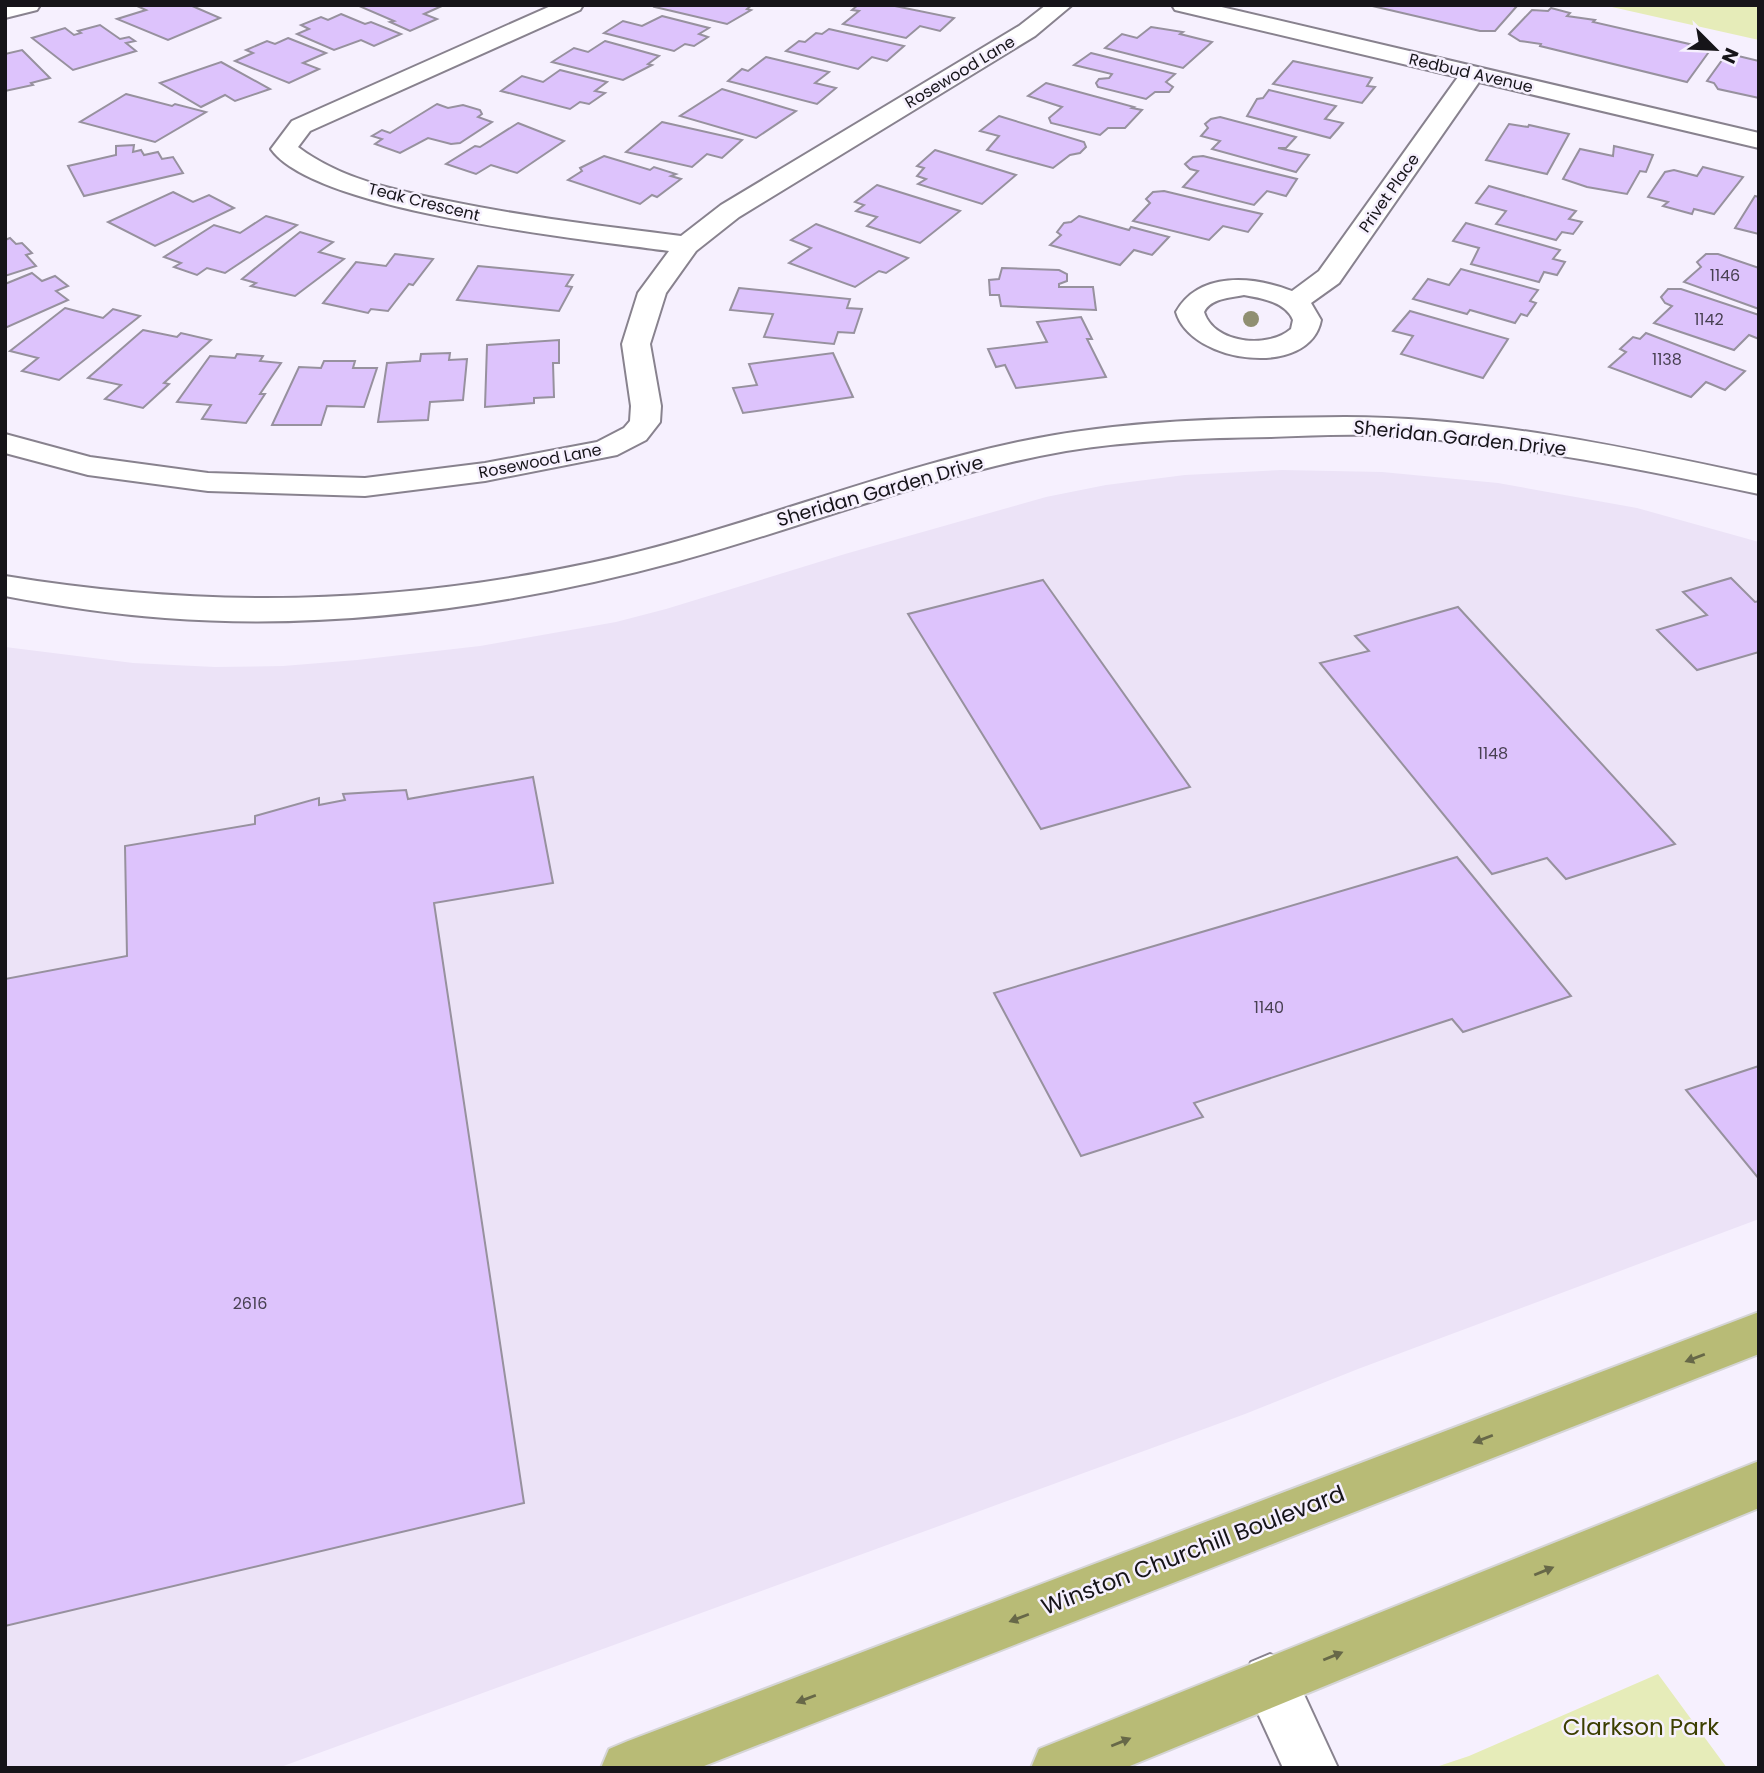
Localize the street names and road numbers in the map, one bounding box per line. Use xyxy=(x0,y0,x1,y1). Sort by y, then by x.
street label: Rosewood Lane xyxy=(901,30,1019,114)
street label: Redbud Avenue xyxy=(1407,48,1535,98)
street label: Privet Place xyxy=(1353,149,1425,237)
street label: Teak Crescent xyxy=(366,177,482,227)
street label: Sheridan Garden Drive xyxy=(1352,413,1568,463)
street label: Rosewood Lane xyxy=(477,438,604,484)
street label: Sheridan Garden Drive xyxy=(773,449,987,533)
street label: Winston Churchill Boulevard xyxy=(1037,1477,1349,1623)

